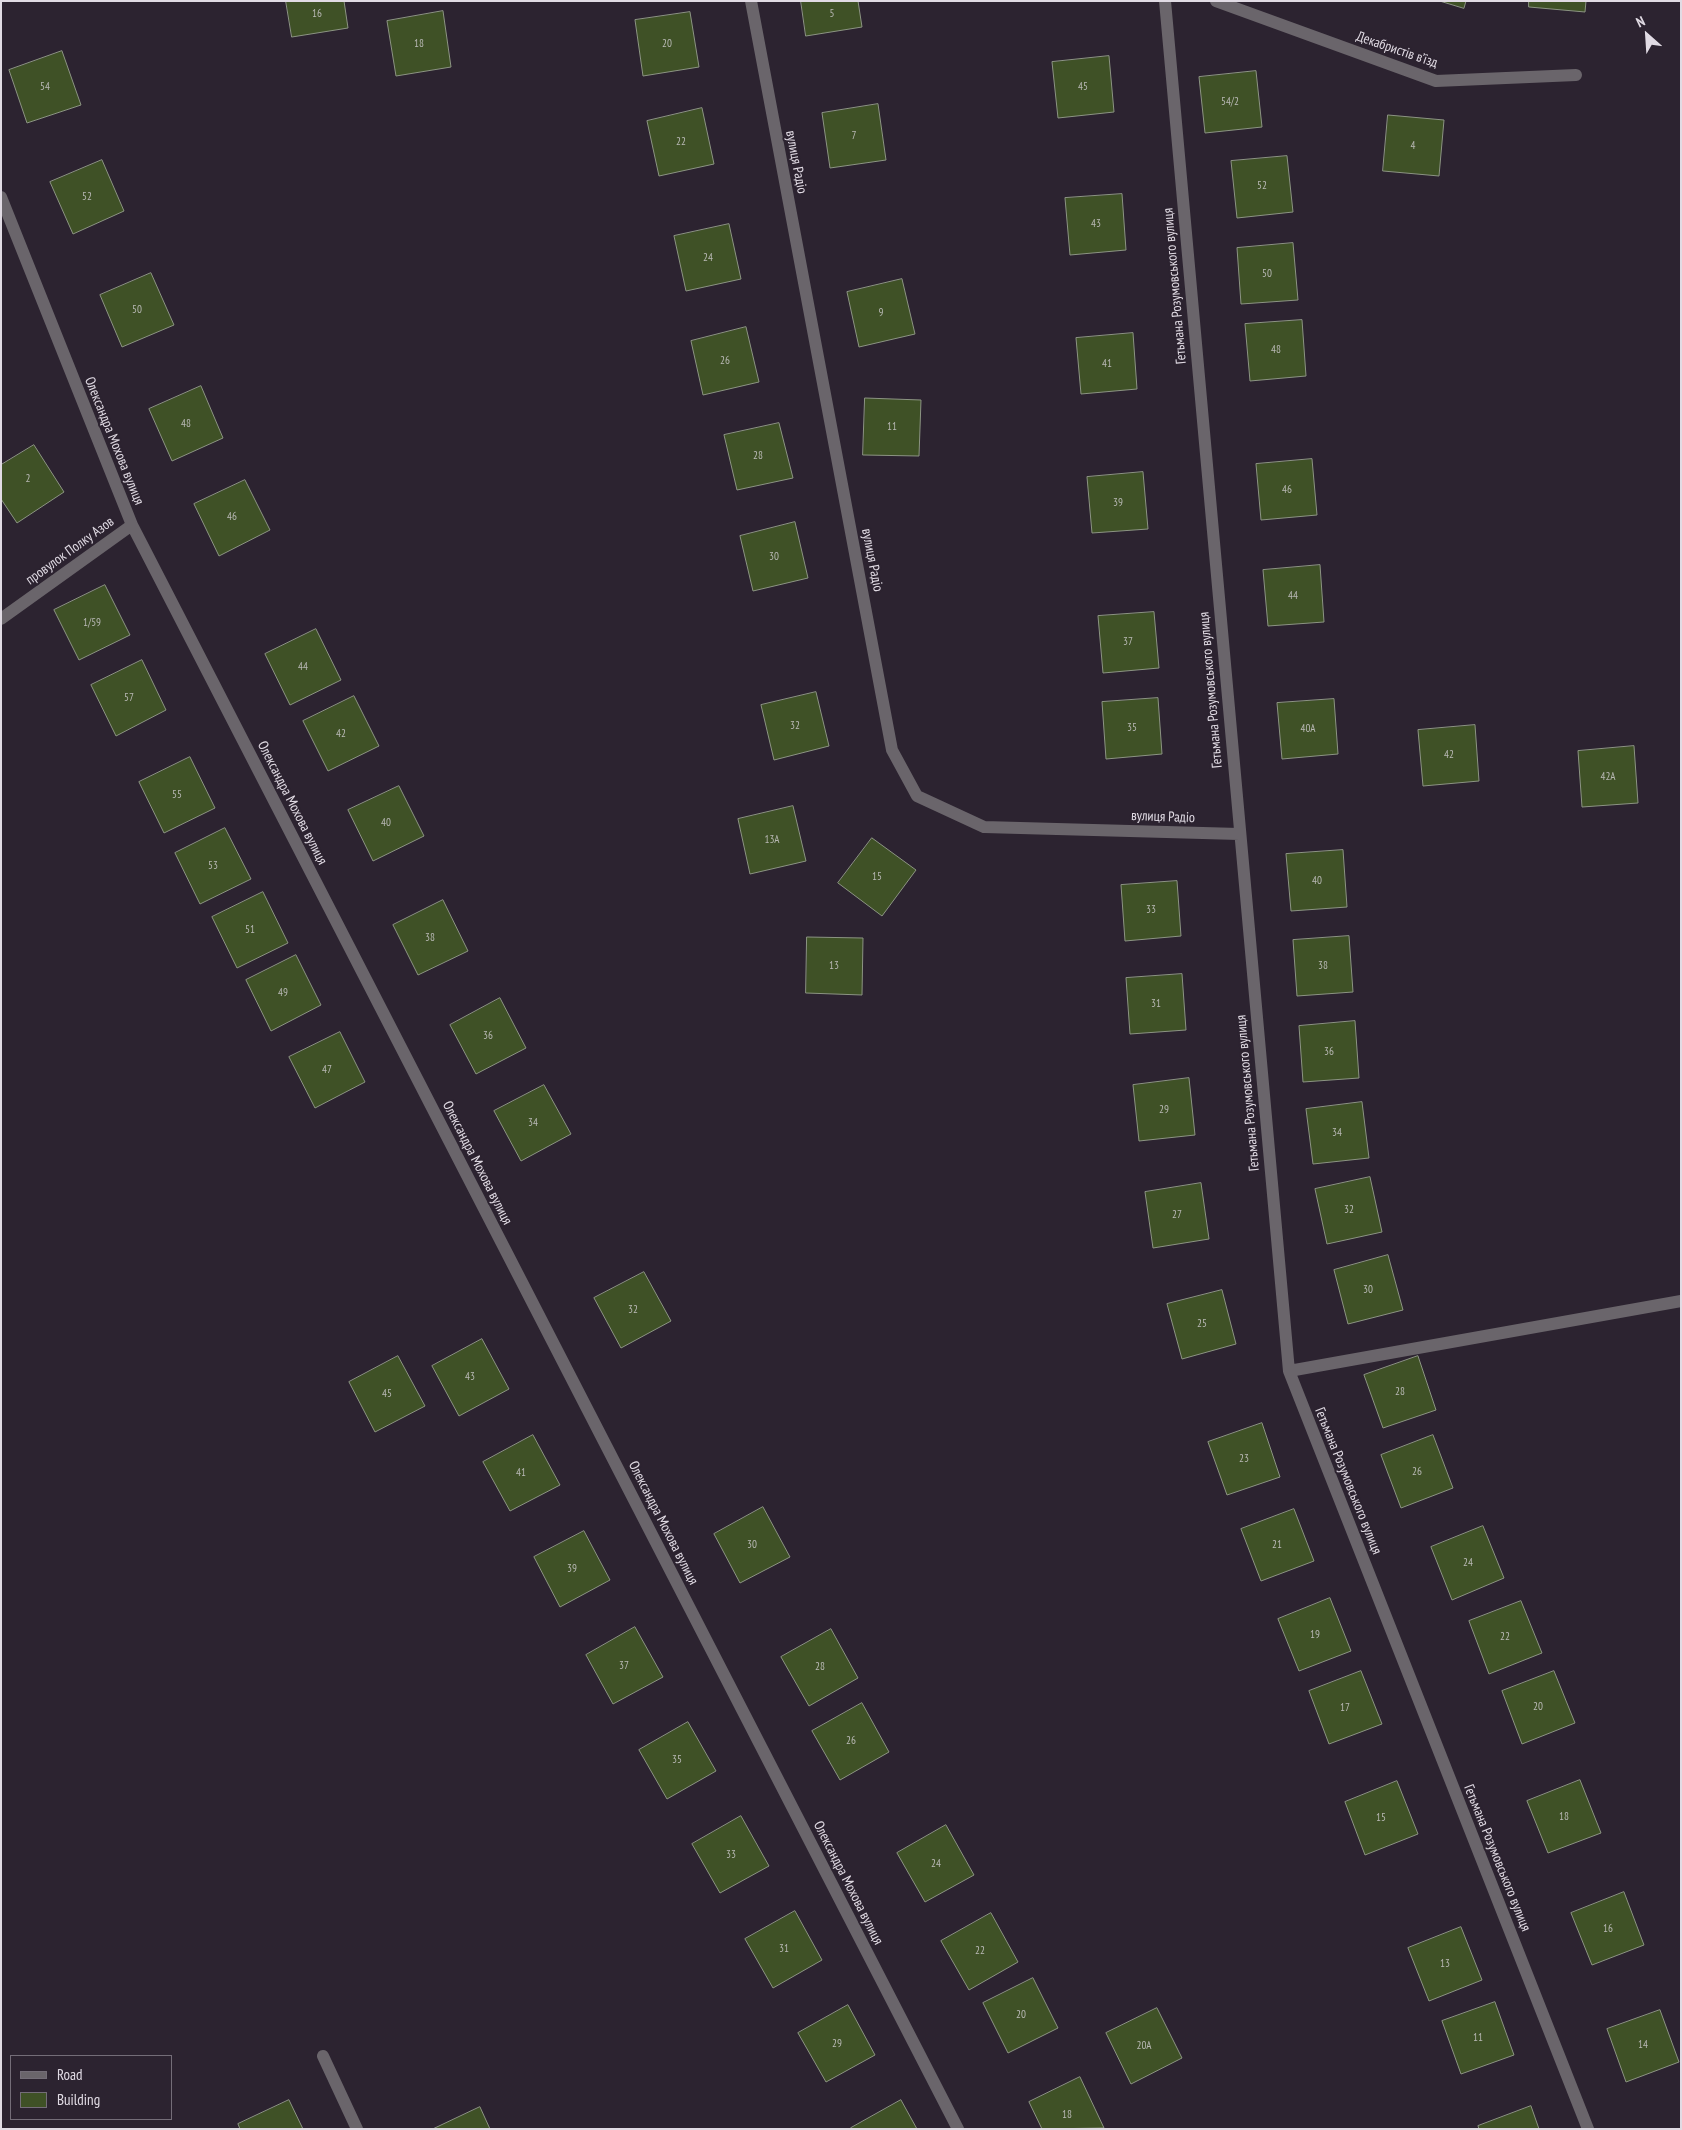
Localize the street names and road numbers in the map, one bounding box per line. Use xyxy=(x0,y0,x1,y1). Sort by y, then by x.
street label: Декабристів в’їзд xyxy=(1354,28,1440,72)
street label: вулиця Радіо xyxy=(782,129,810,195)
street label: Гетьмана Розумовського вулиця xyxy=(1160,207,1190,365)
street label: Олександра Мохова вулиця xyxy=(81,375,147,507)
street label: провулок Полку Азов xyxy=(23,513,117,589)
street label: вулиця Радіо xyxy=(858,527,886,593)
street label: Гетьмана Розумовського вулиця xyxy=(1196,611,1226,769)
street label: Олександра Мохова вулиця xyxy=(254,738,330,868)
street label: вулиця Радіо xyxy=(1131,807,1195,827)
street label: Гетьмана Розумовського вулиця xyxy=(1233,1014,1263,1172)
street label: Олександра Мохова вулиця xyxy=(439,1098,515,1228)
street label: Гетьмана Розумовського вулиця xyxy=(1311,1405,1385,1557)
street label: Олександра Мохова вулиця xyxy=(625,1458,701,1588)
street label: Гетьмана Розумовського вулиця xyxy=(1460,1782,1534,1934)
street label: Олександра Мохова вулиця xyxy=(810,1818,886,1948)

